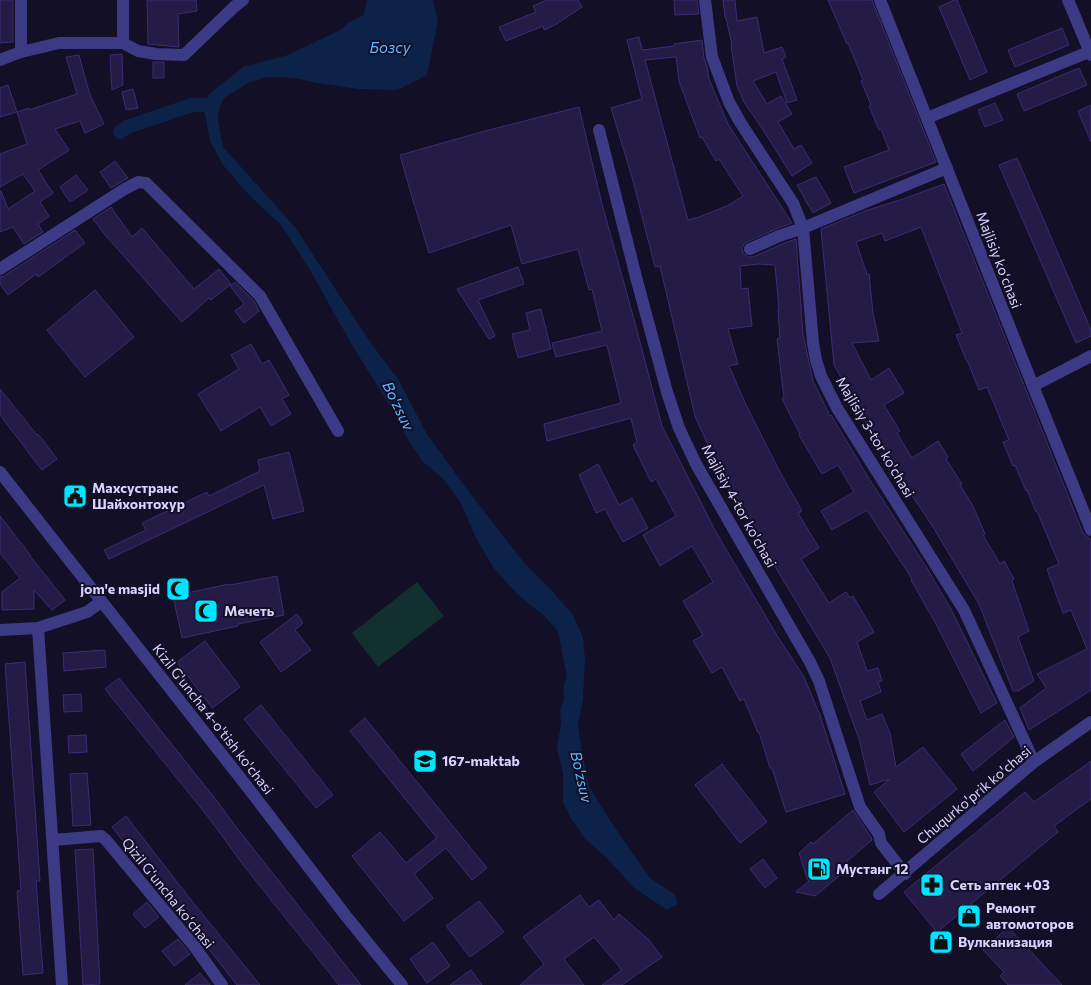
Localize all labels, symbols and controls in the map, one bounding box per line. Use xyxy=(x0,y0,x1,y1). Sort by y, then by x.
water label: Бозсу xyxy=(370,38,412,56)
street label: Majlisiy koʻchasi xyxy=(973,209,1026,311)
street label: Majlisiy 3-tor ko'chasi xyxy=(833,373,918,500)
water label: Bo'zsuv xyxy=(379,378,419,434)
street label: Majlisiy 4-tor ko'chasi xyxy=(698,441,780,570)
place label: Махсустранс Шайхонтохур xyxy=(92,479,185,512)
public building icon: Махсустранс Шайхонтохур xyxy=(62,483,88,509)
mosque icon: jom'e masjid xyxy=(165,576,191,602)
place label: jom'e masjid xyxy=(79,580,160,597)
mosque icon: Мечеть xyxy=(193,598,219,624)
place label: Мечеть xyxy=(224,602,275,619)
street label: Kizil G'uncha 4-o'tish ko'chasi xyxy=(149,640,277,797)
street label: Chuqurko'prik ko'chasi xyxy=(913,742,1034,847)
school or university icon: 167-maktab xyxy=(412,748,438,774)
water label: Bo'zsuv xyxy=(567,749,597,805)
place label: 167-maktab xyxy=(442,752,520,769)
street label: Qizil Gʻuncha koʻchasi xyxy=(119,834,218,951)
fuel station icon: Мустанг 12 xyxy=(806,856,832,882)
place label: Мустанг 12 xyxy=(836,860,908,877)
pharmacy icon: Сеть аптек +03 xyxy=(919,872,945,898)
place label: Сеть аптек +03 xyxy=(950,876,1050,893)
place label: Ремонт автомоторов xyxy=(986,899,1074,932)
shop icon: Ремонт автомоторов xyxy=(956,903,982,929)
shop icon: Вулканизация xyxy=(928,929,954,955)
place label: Вулканизация xyxy=(958,933,1053,950)

